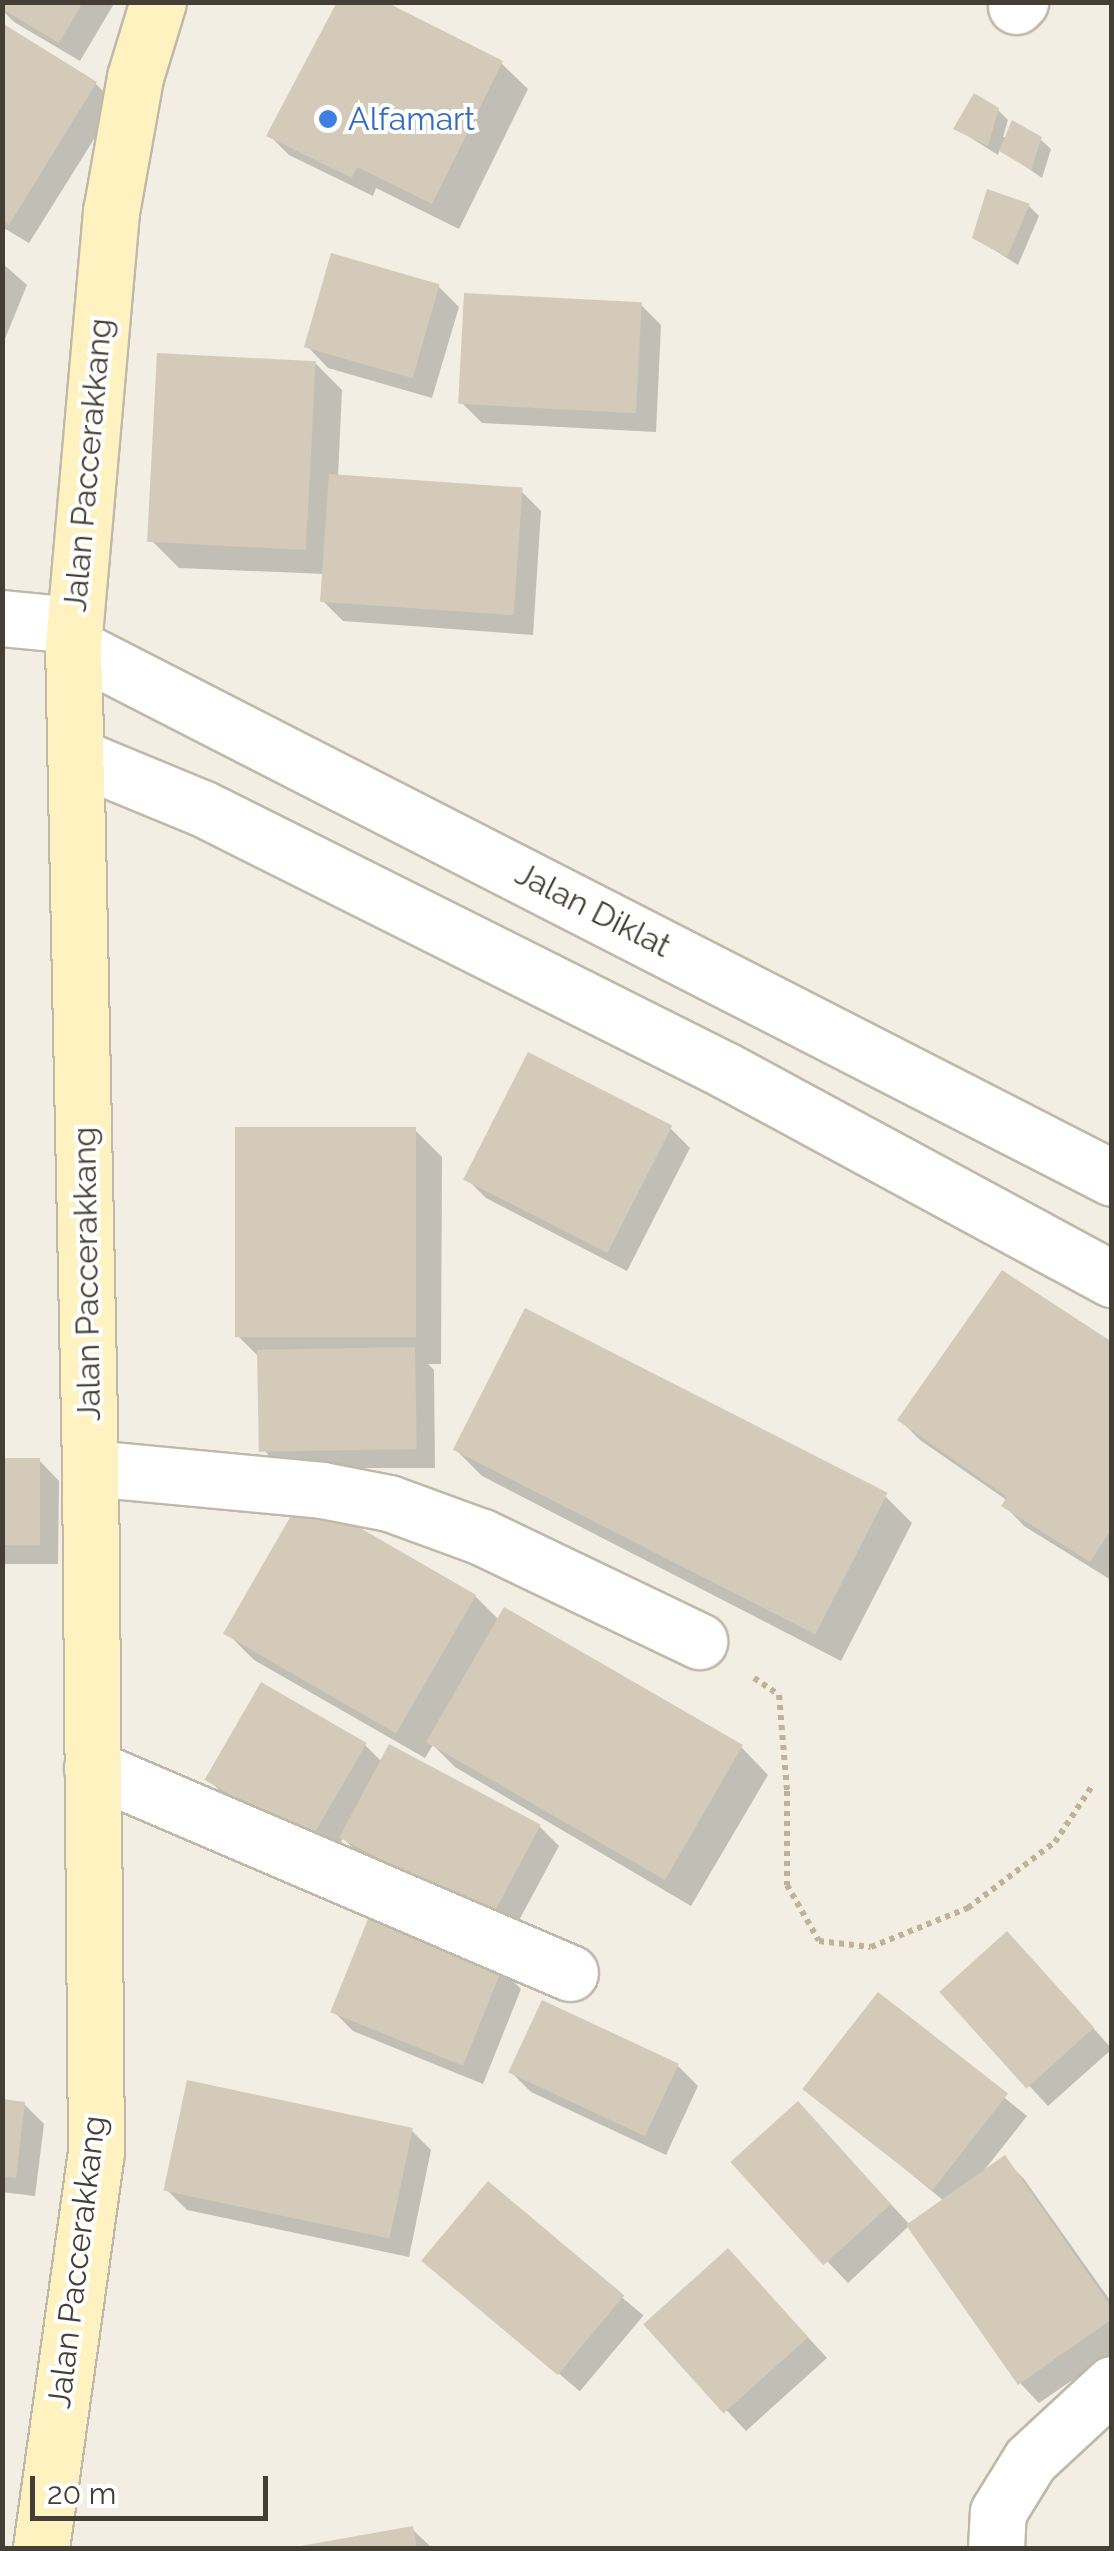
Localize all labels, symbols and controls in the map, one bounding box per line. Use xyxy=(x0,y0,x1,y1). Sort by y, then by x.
place label: Alfamart xyxy=(348,100,475,138)
marker: Alfamart xyxy=(317,108,339,130)
street label: Jalan Paccerakkang xyxy=(56,317,120,613)
street label: Jalan Diklat xyxy=(509,855,677,965)
street label: Jalan Paccerakkang xyxy=(65,1126,109,1422)
street label: Jalan Paccerakkang xyxy=(40,2113,114,2411)
scale bar xyxy=(35,2456,272,2518)
text: 20 m xyxy=(47,2476,116,2511)

